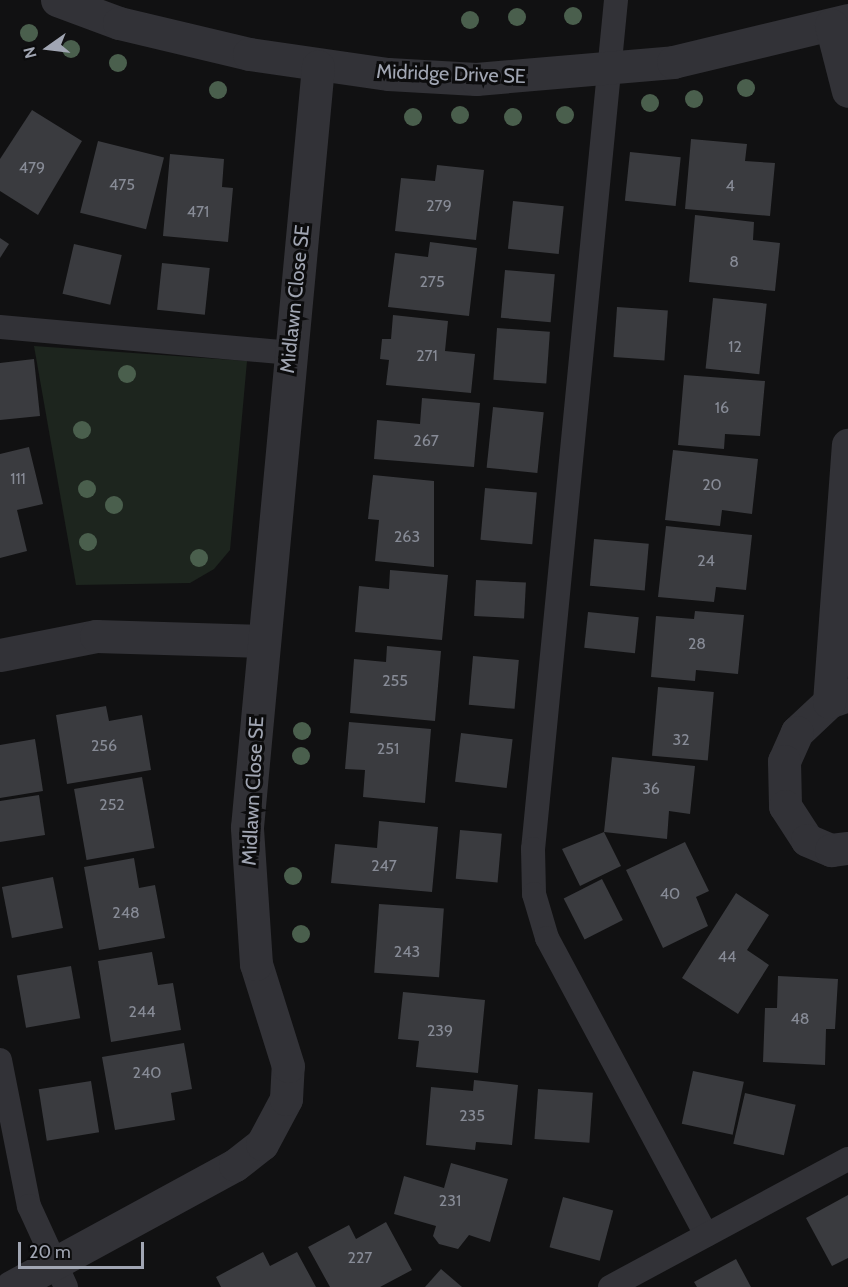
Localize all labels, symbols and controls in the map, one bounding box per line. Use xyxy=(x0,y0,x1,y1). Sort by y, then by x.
north arrow xyxy=(18,18,78,78)
text: N xyxy=(19,45,41,60)
street label: Midridge Drive SE xyxy=(376,59,526,89)
house number: 479 xyxy=(19,158,45,178)
house number: 475 xyxy=(109,175,135,195)
house number: 4 xyxy=(725,176,735,196)
house number: 279 xyxy=(426,196,452,216)
house number: 471 xyxy=(187,202,209,222)
street label: Midlawn Close SE xyxy=(275,223,315,375)
house number: 8 xyxy=(729,252,739,272)
house number: 275 xyxy=(419,272,445,292)
house number: 12 xyxy=(728,337,742,357)
house number: 271 xyxy=(416,346,438,366)
house number: 16 xyxy=(715,398,729,418)
house number: 267 xyxy=(413,431,439,451)
house number: 111 xyxy=(10,469,26,489)
house number: 20 xyxy=(702,475,722,495)
house number: 263 xyxy=(394,527,420,547)
house number: 24 xyxy=(697,551,715,571)
house number: 28 xyxy=(688,634,706,654)
house number: 255 xyxy=(382,671,408,691)
street label: Midlawn Close SE xyxy=(237,716,269,866)
house number: 32 xyxy=(672,730,690,750)
house number: 256 xyxy=(91,736,117,756)
house number: 251 xyxy=(377,739,399,759)
house number: 36 xyxy=(642,779,660,799)
house number: 252 xyxy=(99,795,125,815)
house number: 247 xyxy=(371,856,397,876)
house number: 40 xyxy=(660,884,680,904)
house number: 248 xyxy=(112,903,140,923)
house number: 243 xyxy=(394,942,420,962)
house number: 44 xyxy=(718,947,736,967)
house number: 244 xyxy=(129,1002,155,1022)
house number: 48 xyxy=(791,1009,809,1029)
house number: 239 xyxy=(427,1021,453,1041)
house number: 240 xyxy=(133,1063,161,1083)
house number: 235 xyxy=(459,1106,485,1126)
house number: 231 xyxy=(439,1191,461,1211)
scale bar xyxy=(21,1230,147,1268)
text: 20 m xyxy=(29,1241,71,1263)
house number: 227 xyxy=(348,1248,372,1268)

